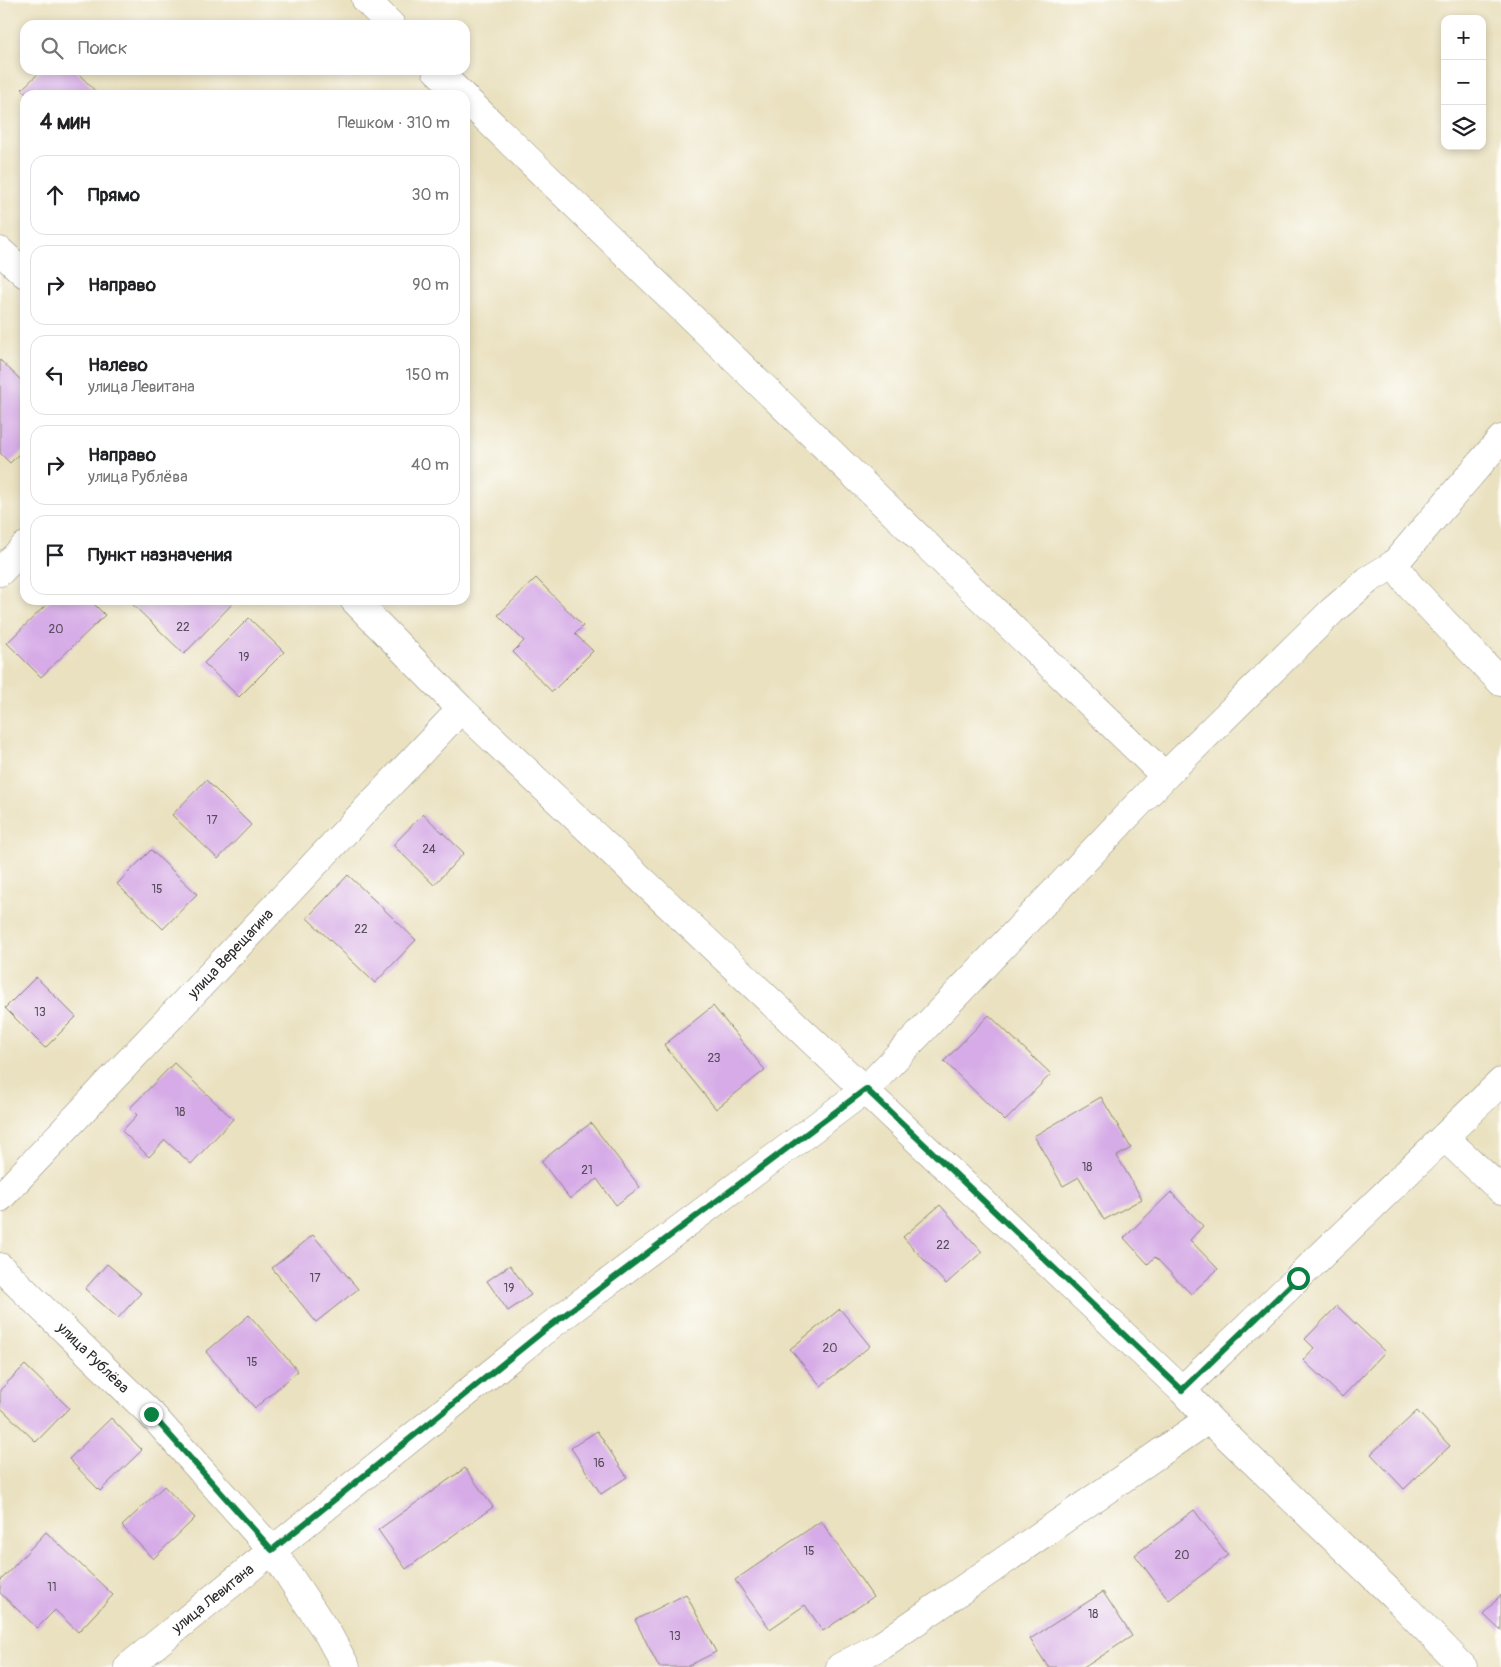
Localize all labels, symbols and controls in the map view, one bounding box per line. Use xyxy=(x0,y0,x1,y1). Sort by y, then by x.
map controls xyxy=(1441,15,1486,150)
button: + xyxy=(1441,15,1486,60)
search box xyxy=(20,20,470,75)
icon: search xyxy=(38,34,66,62)
text: Поиск xyxy=(78,36,128,60)
button: − xyxy=(1441,60,1486,105)
button: layers xyxy=(1441,105,1486,150)
text: 4 мин xyxy=(40,109,90,136)
text: Пешком · 310 m xyxy=(338,113,450,133)
icon: ahead xyxy=(41,181,69,209)
text: Прямо xyxy=(88,183,140,207)
text: 30 m xyxy=(411,185,449,205)
icon: right xyxy=(41,271,69,299)
text: Направо xyxy=(88,273,156,297)
text: 90 m xyxy=(412,275,449,295)
text: Налево xyxy=(88,353,148,377)
icon: left xyxy=(41,361,69,389)
text: 150 m xyxy=(405,365,449,385)
text: улица Левитана xyxy=(88,377,195,397)
text: Направо xyxy=(88,443,156,467)
icon: right xyxy=(41,451,69,479)
text: 40 m xyxy=(411,455,449,475)
text: улица Рублёва xyxy=(88,467,188,487)
icon: arrive xyxy=(41,541,69,569)
text: Пункт назначения xyxy=(88,543,232,567)
house number: 22 xyxy=(176,620,190,635)
house number: 20 xyxy=(49,622,63,637)
house number: 19 xyxy=(239,650,249,665)
house number: 17 xyxy=(206,813,218,828)
house number: 24 xyxy=(422,842,436,857)
house number: 15 xyxy=(151,882,163,897)
street label: улица Верещагина xyxy=(183,905,278,1003)
house number: 22 xyxy=(354,922,368,937)
house number: 13 xyxy=(34,1005,46,1020)
house number: 23 xyxy=(707,1051,721,1066)
house number: 18 xyxy=(175,1105,185,1120)
house number: 18 xyxy=(1082,1160,1092,1175)
house number: 21 xyxy=(581,1163,593,1178)
house number: 22 xyxy=(936,1238,950,1253)
route start xyxy=(1287,1267,1310,1290)
house number: 17 xyxy=(309,1271,321,1286)
house number: 19 xyxy=(504,1281,514,1296)
street label: улица Рублёва xyxy=(52,1318,133,1397)
house number: 20 xyxy=(823,1341,837,1356)
house number: 15 xyxy=(246,1355,258,1370)
route end xyxy=(140,1403,163,1426)
house number: 16 xyxy=(593,1456,605,1471)
house number: 15 xyxy=(803,1544,815,1559)
house number: 20 xyxy=(1175,1548,1189,1563)
street label: улица Левитана xyxy=(167,1560,258,1638)
house number: 11 xyxy=(47,1580,57,1595)
house number: 18 xyxy=(1088,1607,1098,1622)
house number: 13 xyxy=(669,1629,681,1644)

